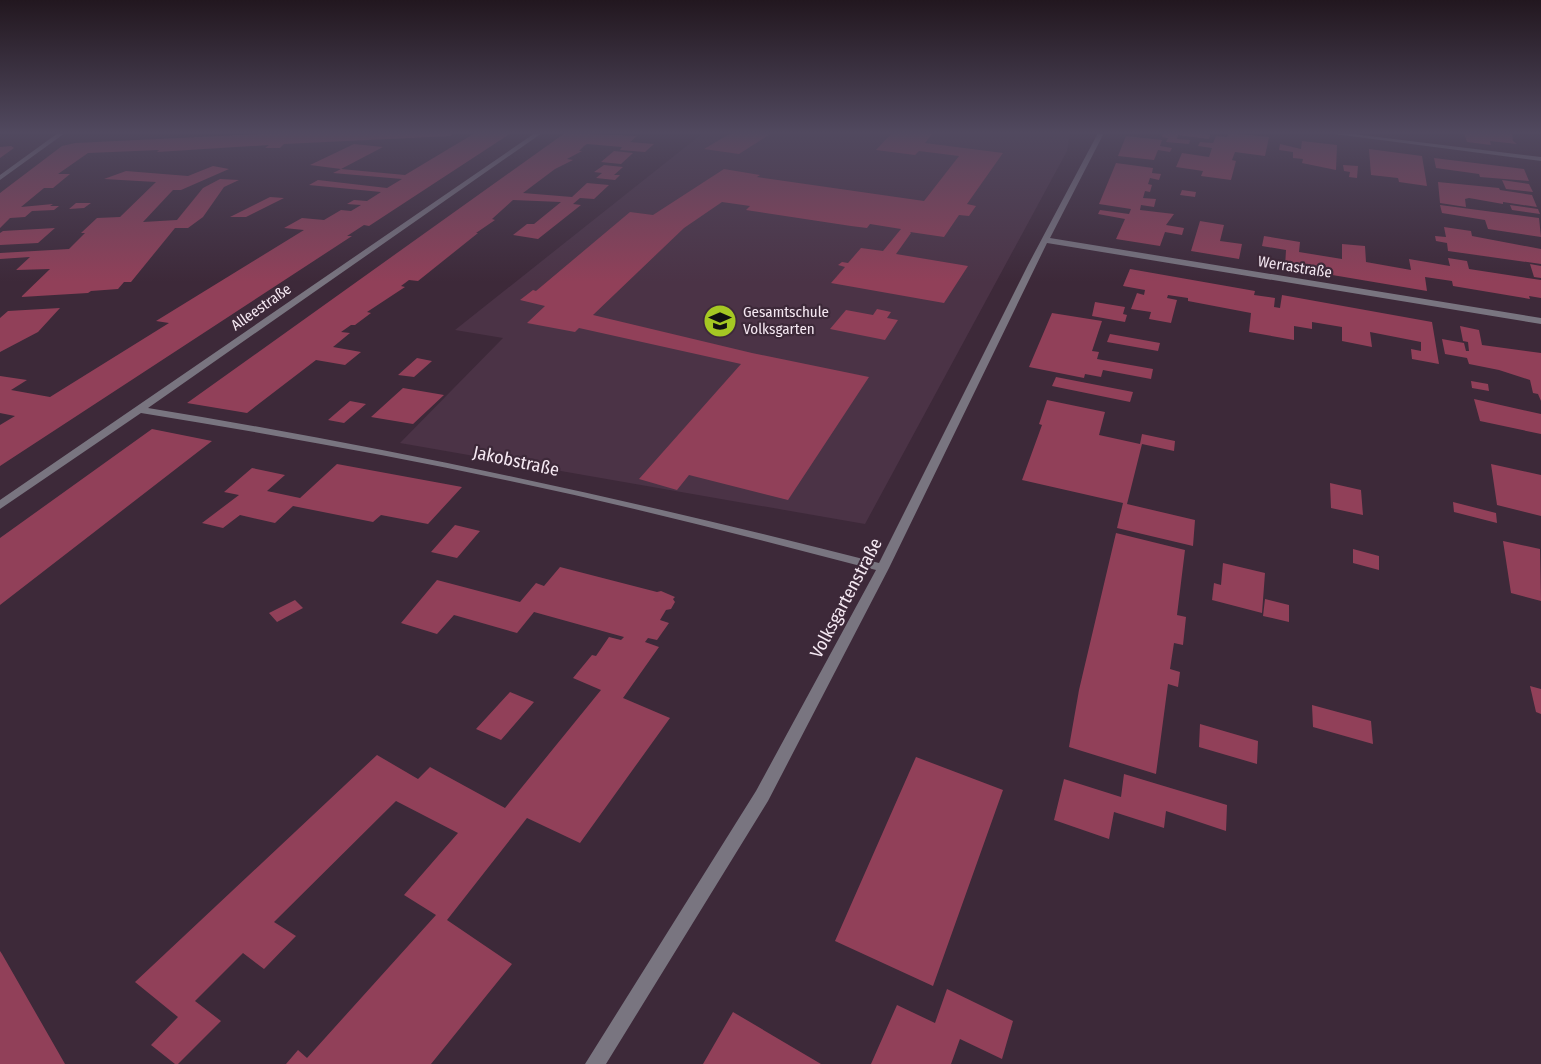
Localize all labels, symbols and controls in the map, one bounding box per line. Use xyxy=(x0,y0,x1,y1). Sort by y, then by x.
street label: Werrastraße xyxy=(1257,252,1333,282)
street label: Alleestraße xyxy=(227,280,295,334)
school or university icon: Gesamtschule Volksgarten xyxy=(702,303,738,339)
place label: Gesamtschule Volksgarten xyxy=(743,303,829,338)
street label: Jakobstraße xyxy=(471,441,561,481)
street label: Volksgartenstraße xyxy=(805,534,887,662)

